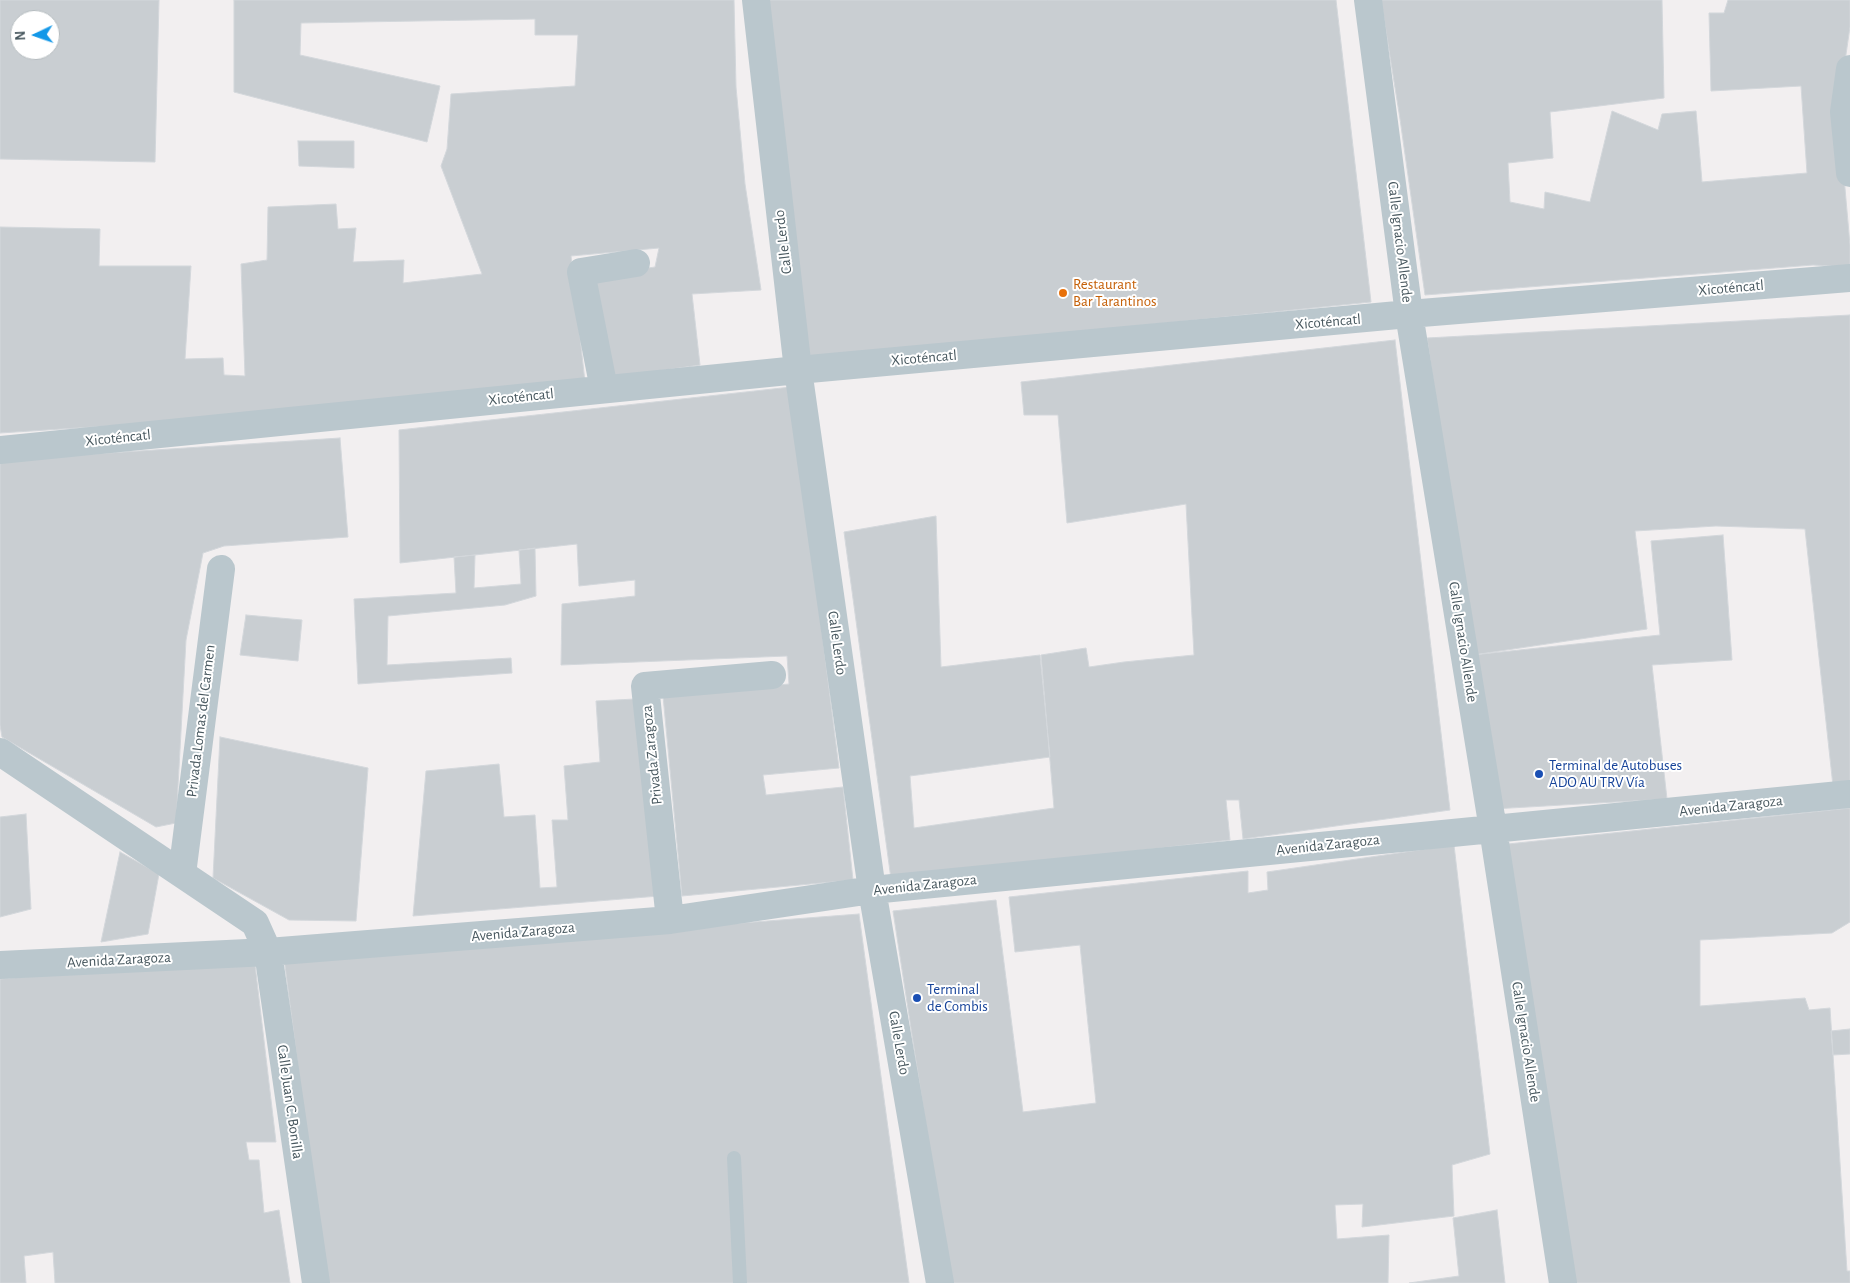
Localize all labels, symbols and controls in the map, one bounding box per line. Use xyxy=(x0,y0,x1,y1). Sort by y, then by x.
north arrow xyxy=(10,10,60,60)
text: N xyxy=(14,31,28,41)
street label: Calle Ignacio Allende xyxy=(1384,180,1416,304)
street label: Calle Lerdo xyxy=(770,209,796,275)
place label: Restaurant Bar Tarantinos xyxy=(1073,275,1157,310)
street label: Xicoténcatl xyxy=(1697,276,1765,300)
marker: Restaurant Bar Tarantinos xyxy=(1057,287,1069,299)
street label: Xicoténcatl xyxy=(1294,310,1362,334)
street label: Xicoténcatl xyxy=(890,346,958,370)
street label: Xicoténcatl xyxy=(487,385,555,409)
street label: Xicoténcatl xyxy=(84,426,152,450)
street label: Calle Ignacio Allende xyxy=(1445,580,1481,704)
street label: Calle Lerdo xyxy=(824,610,850,676)
street label: Privada Lomas del Carmen xyxy=(183,644,219,798)
street label: Privada Zaragoza xyxy=(638,704,666,806)
place label: Terminal de Autobuses ADO AU TRV Vía xyxy=(1549,756,1682,791)
marker: Terminal de Autobuses ADO AU TRV Vía xyxy=(1533,768,1545,780)
street label: Avenida Zaragoza xyxy=(1678,792,1784,820)
street label: Avenida Zaragoza xyxy=(1275,831,1381,859)
street label: Avenida Zaragoza xyxy=(872,871,978,899)
street label: Avenida Zaragoza xyxy=(470,919,576,945)
street label: Avenida Zaragoza xyxy=(67,948,171,972)
place label: Terminal de Combis xyxy=(927,980,988,1015)
street label: Calle Ignacio Allende xyxy=(1508,980,1544,1104)
marker: Terminal de Combis xyxy=(911,992,923,1004)
street label: Calle Lerdo xyxy=(885,1010,913,1076)
street label: Calle Juan C. Bonilla xyxy=(273,1044,307,1160)

